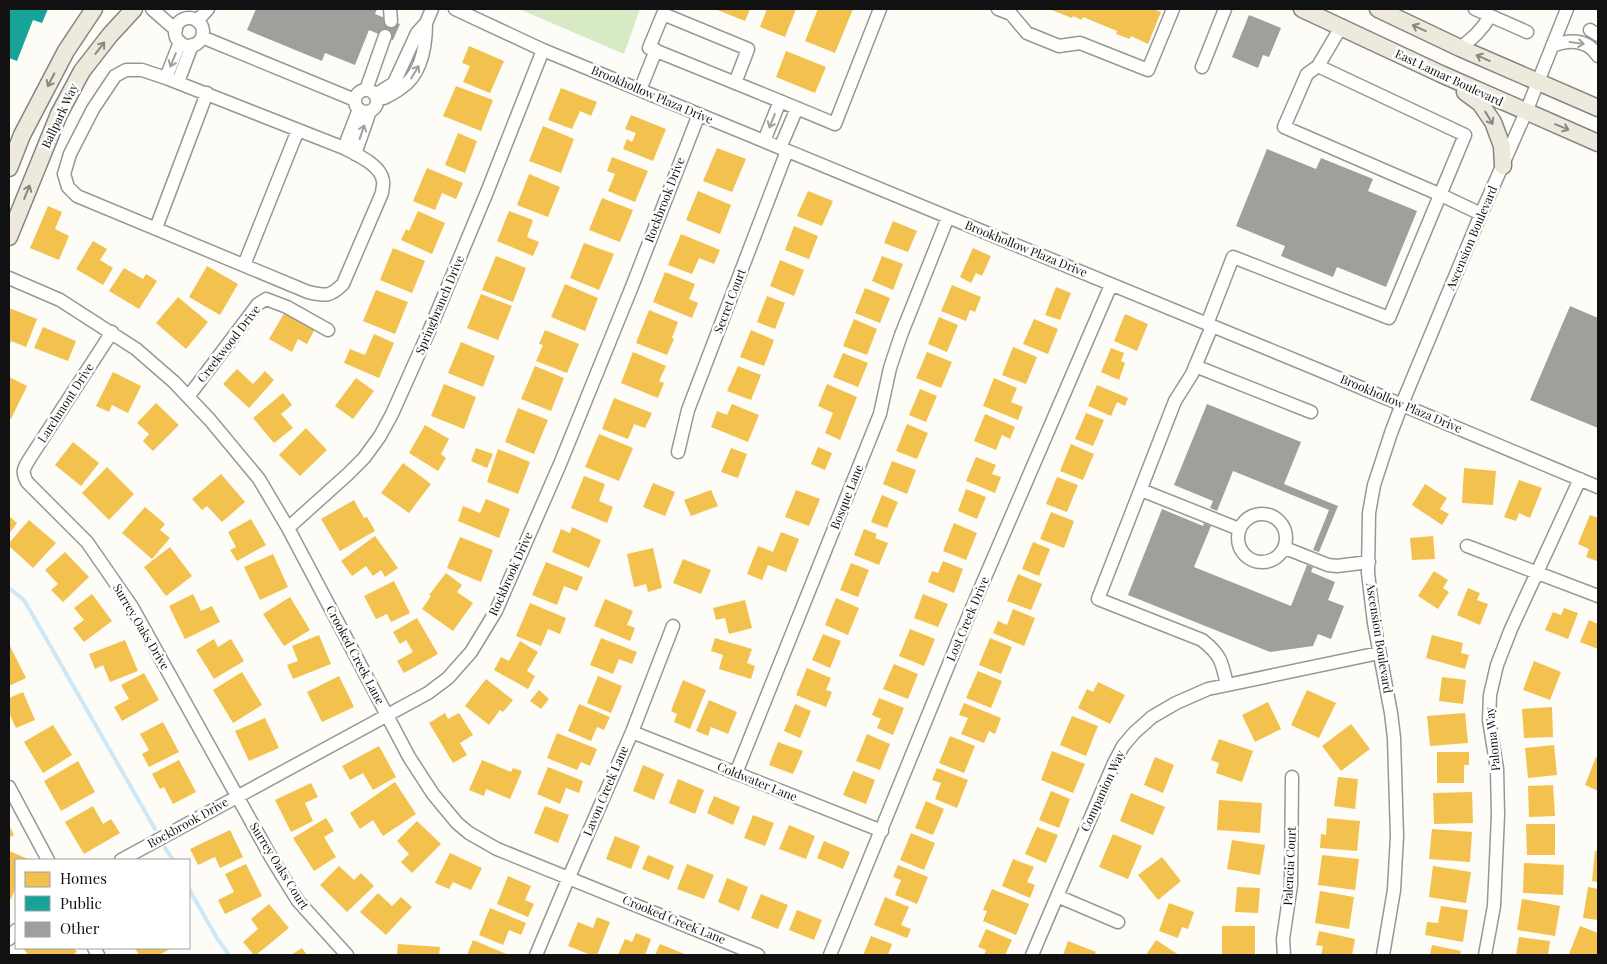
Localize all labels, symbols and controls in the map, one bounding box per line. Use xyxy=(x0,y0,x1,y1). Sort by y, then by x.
one-way arrow xyxy=(1412,23,1427,33)
one-way arrow xyxy=(1569,38,1585,48)
one-way arrow xyxy=(95,42,106,55)
street label: East Lamar Boulevard xyxy=(1393,45,1506,109)
one-way arrow xyxy=(168,52,177,67)
one-way arrow xyxy=(1476,53,1491,62)
street label: Brookhollow Plaza Drive xyxy=(589,61,716,127)
one-way arrow xyxy=(410,66,420,80)
one-way arrow xyxy=(46,72,55,87)
street label: Ballpark Way xyxy=(37,81,81,151)
one-way arrow xyxy=(1485,110,1495,124)
one-way arrow xyxy=(767,113,776,128)
one-way arrow xyxy=(1554,123,1569,133)
one-way arrow xyxy=(358,125,367,141)
street label: Rockbrook Drive xyxy=(640,155,688,245)
street label: Ascension Boulevard xyxy=(1441,183,1500,293)
one-way arrow xyxy=(23,185,33,200)
street label: Brookhollow Plaza Drive xyxy=(963,216,1090,280)
street label: Springbranch Drive xyxy=(411,253,467,357)
street label: Secret Court xyxy=(709,265,749,335)
street label: Creekwood Drive xyxy=(193,302,263,385)
street label: Larchmont Drive xyxy=(33,360,97,445)
street label: Brookhollow Plaza Drive xyxy=(1338,370,1465,436)
street label: Bosque Lane xyxy=(826,462,866,531)
street label: Rockbrook Drive xyxy=(484,529,536,618)
street label: Lost Creek Drive xyxy=(942,574,992,663)
street label: Surrey Oaks Drive xyxy=(110,580,174,673)
street label: Ascension Boulevard xyxy=(1363,580,1397,694)
street label: Crooked Creek Lane xyxy=(323,602,389,707)
street label: Paloma Way xyxy=(1481,706,1503,772)
street label: Lavon Creek Lane xyxy=(579,743,631,838)
street label: Companion Way xyxy=(1076,747,1128,834)
street label: Coldwater Lane xyxy=(715,758,800,804)
street label: Rockbrook Drive xyxy=(144,793,231,851)
street label: Surrey Oaks Court xyxy=(247,819,313,913)
street label: Palencia Court xyxy=(1279,825,1299,906)
legend xyxy=(15,859,190,949)
text: Homes xyxy=(60,868,107,888)
street label: Crooked Creek Lane xyxy=(620,891,728,947)
text: Public xyxy=(60,893,102,913)
text: Other xyxy=(60,918,100,938)

